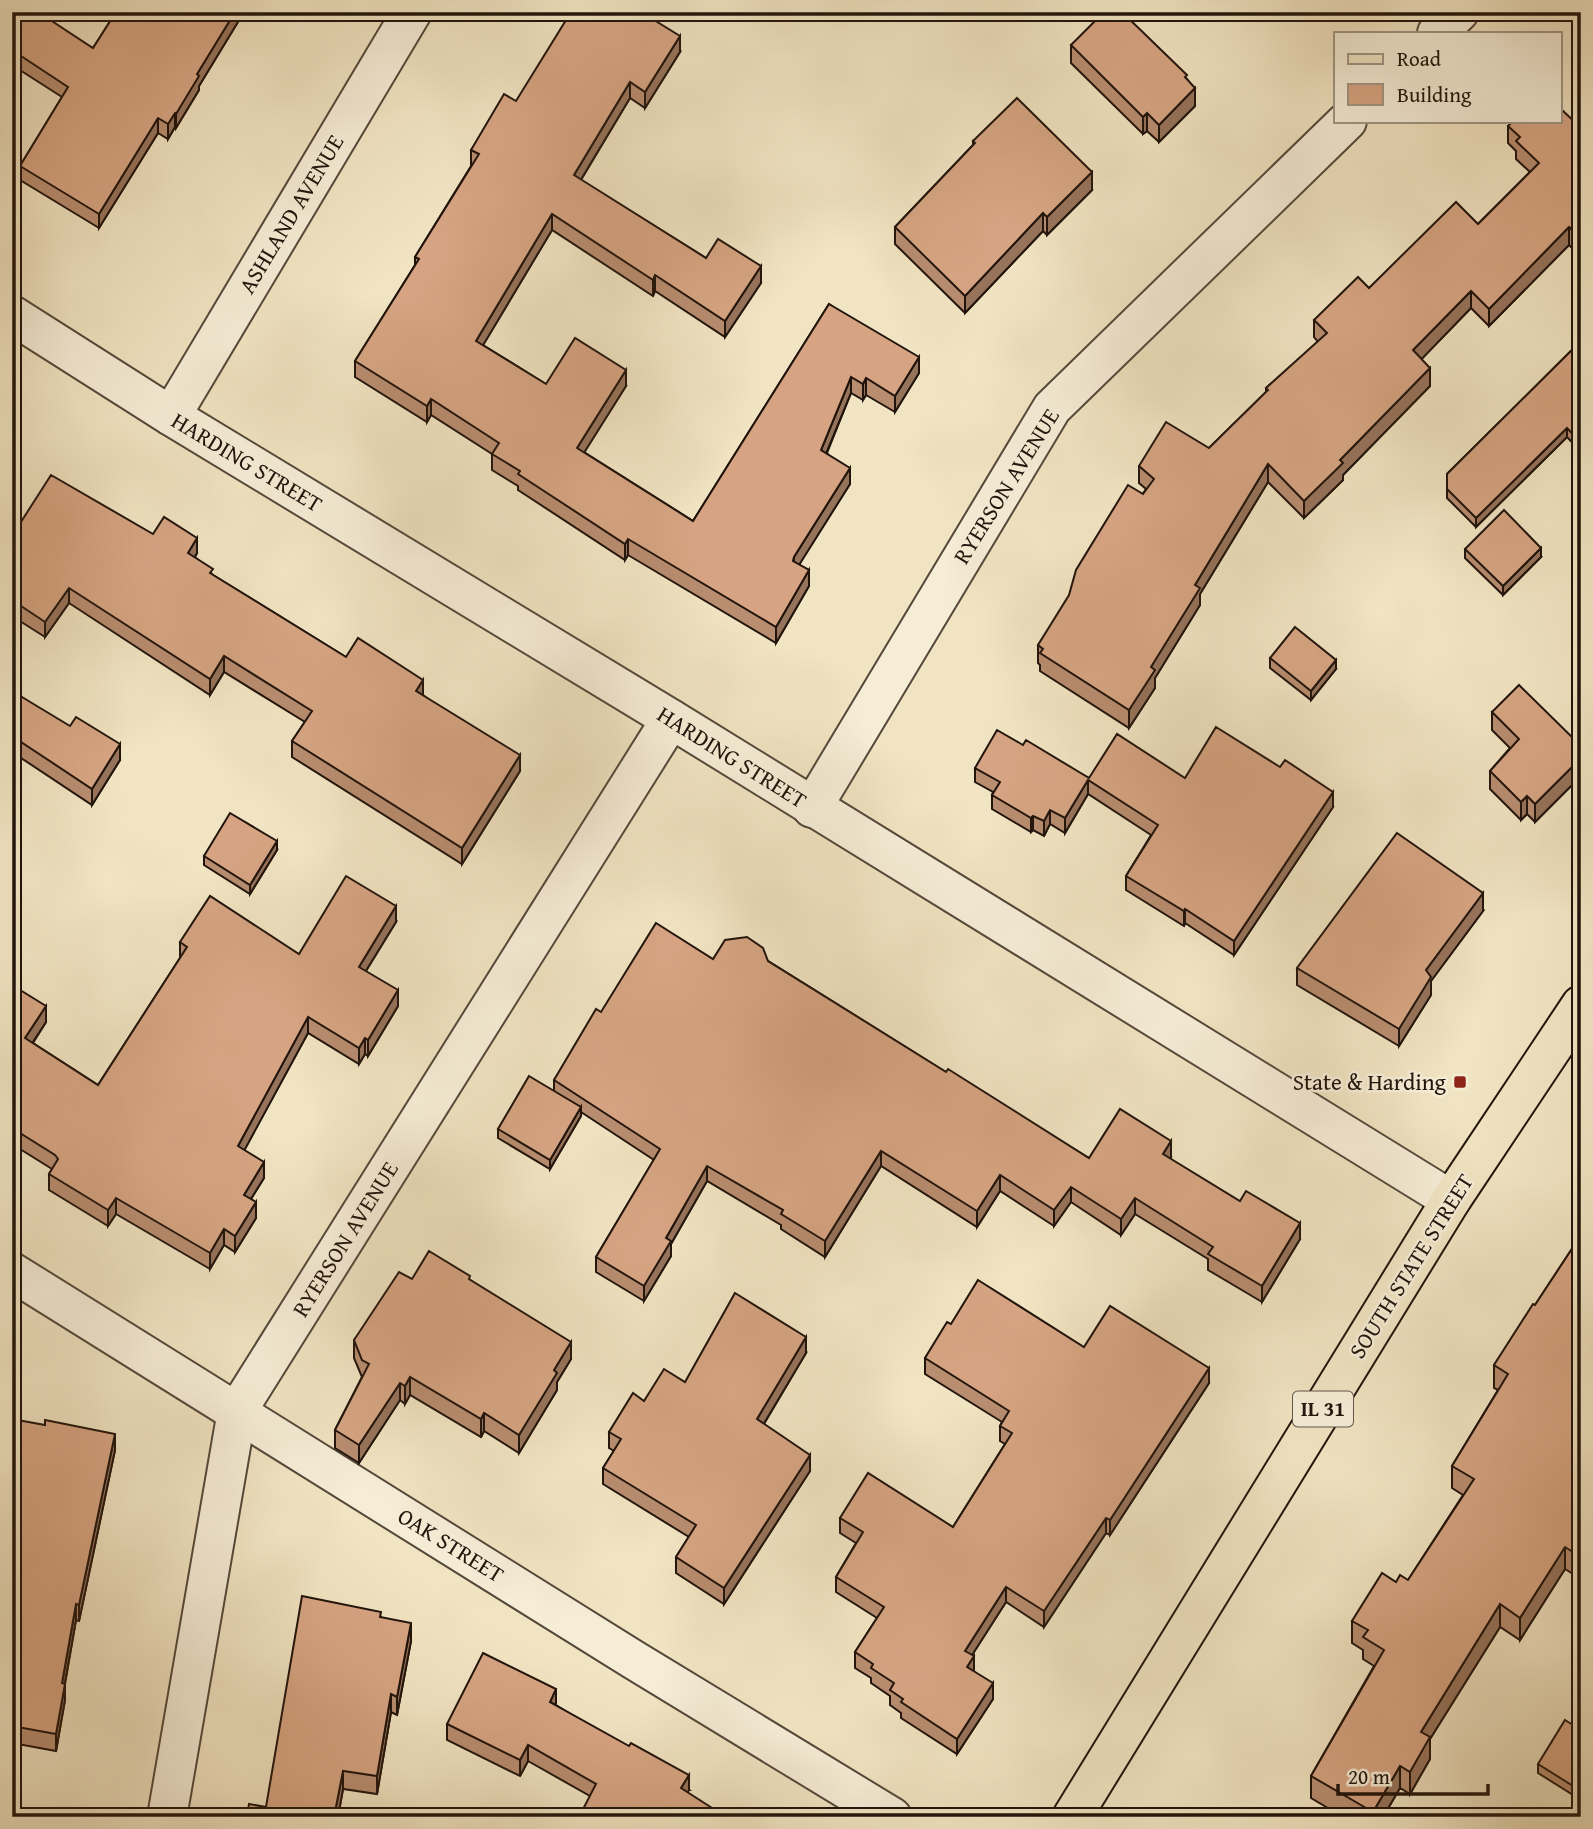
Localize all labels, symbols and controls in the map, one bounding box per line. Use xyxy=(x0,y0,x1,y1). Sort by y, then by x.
legend xyxy=(1334,32,1562,122)
text: Road xyxy=(1397,43,1442,74)
text: Building xyxy=(1397,79,1472,110)
street label: ASHLAND AVENUE xyxy=(230,128,351,300)
street label: RYERSON AVENUE xyxy=(944,402,1067,570)
street label: HARDING STREET xyxy=(166,403,329,520)
street label: HARDING STREET xyxy=(651,697,813,816)
place label: State & Harding xyxy=(1293,1065,1447,1098)
marker: State & Harding xyxy=(1452,1074,1468,1090)
street label: RYERSON AVENUE xyxy=(283,1155,406,1323)
street label: SOUTH STATE STREET xyxy=(1340,1167,1481,1364)
road number: IL 31 xyxy=(1293,1392,1353,1426)
street label: OAK STREET xyxy=(392,1499,511,1590)
scale bar xyxy=(1338,1752,1488,1796)
text: 20 m xyxy=(1348,1761,1390,1792)

